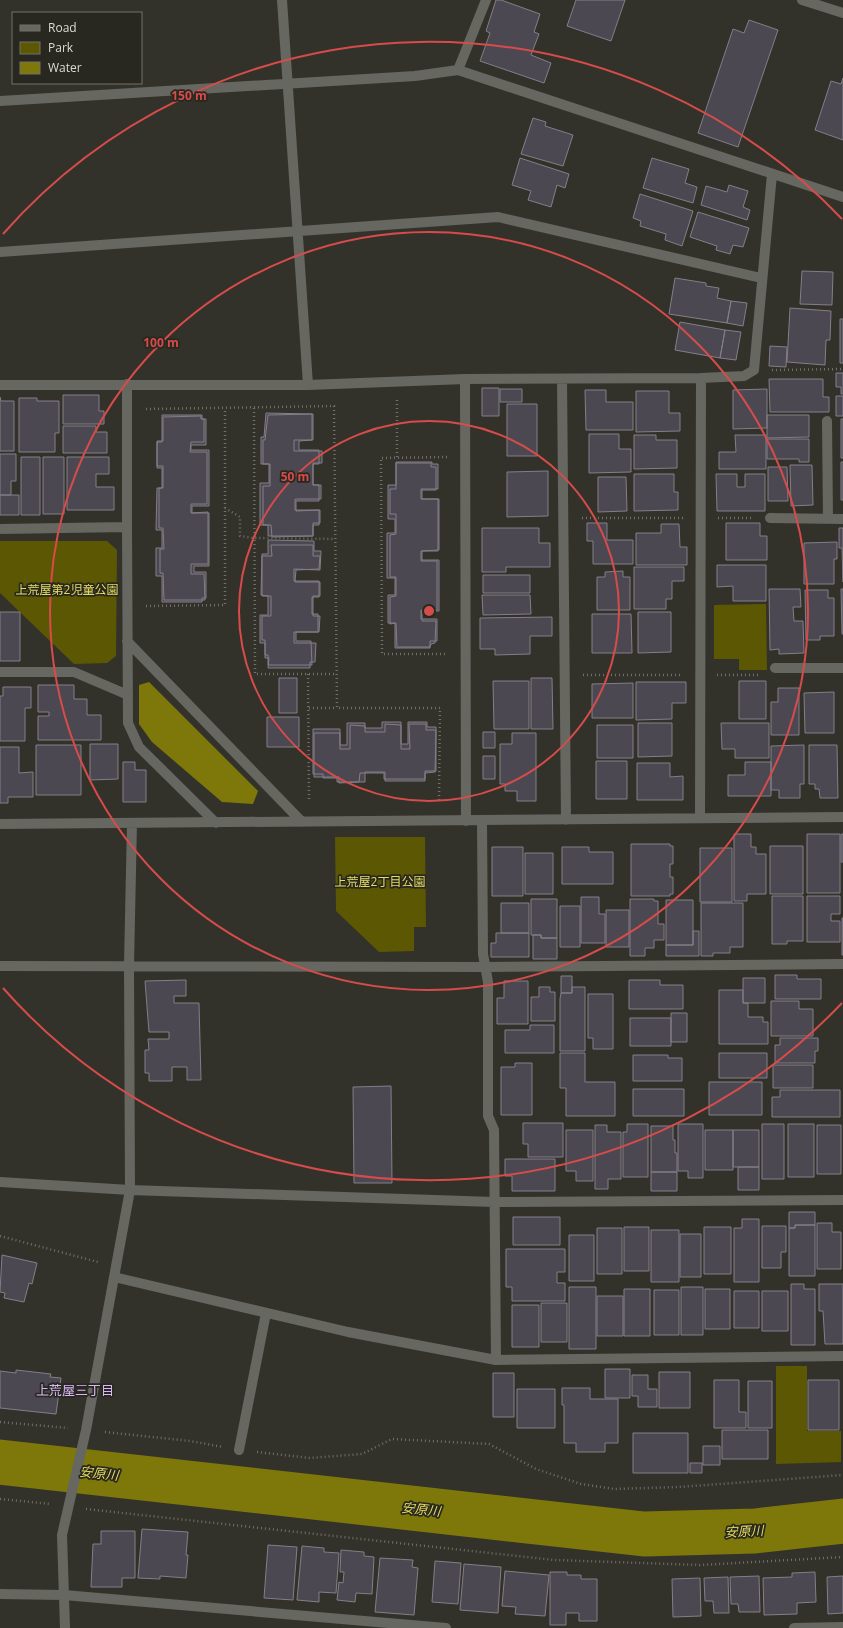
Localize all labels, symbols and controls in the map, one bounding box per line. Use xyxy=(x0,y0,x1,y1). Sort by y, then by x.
legend xyxy=(12,12,142,84)
text: Road xyxy=(48,19,77,36)
text: Park xyxy=(48,39,74,56)
text: Water xyxy=(48,59,82,76)
text: 150 m xyxy=(171,87,207,104)
text: 100 m xyxy=(143,334,179,351)
text: 50 m xyxy=(281,468,309,485)
park label: 上荒屋第2児童公園 xyxy=(16,581,118,598)
centre of rings xyxy=(422,604,436,618)
park label: 上荒屋2丁目公園 xyxy=(335,873,425,890)
district label: 上荒屋三丁目 xyxy=(36,1381,114,1399)
water label: 安原川 xyxy=(79,1462,121,1484)
water label: 安原川 xyxy=(401,1498,443,1520)
water label: 安原川 xyxy=(724,1521,766,1541)

